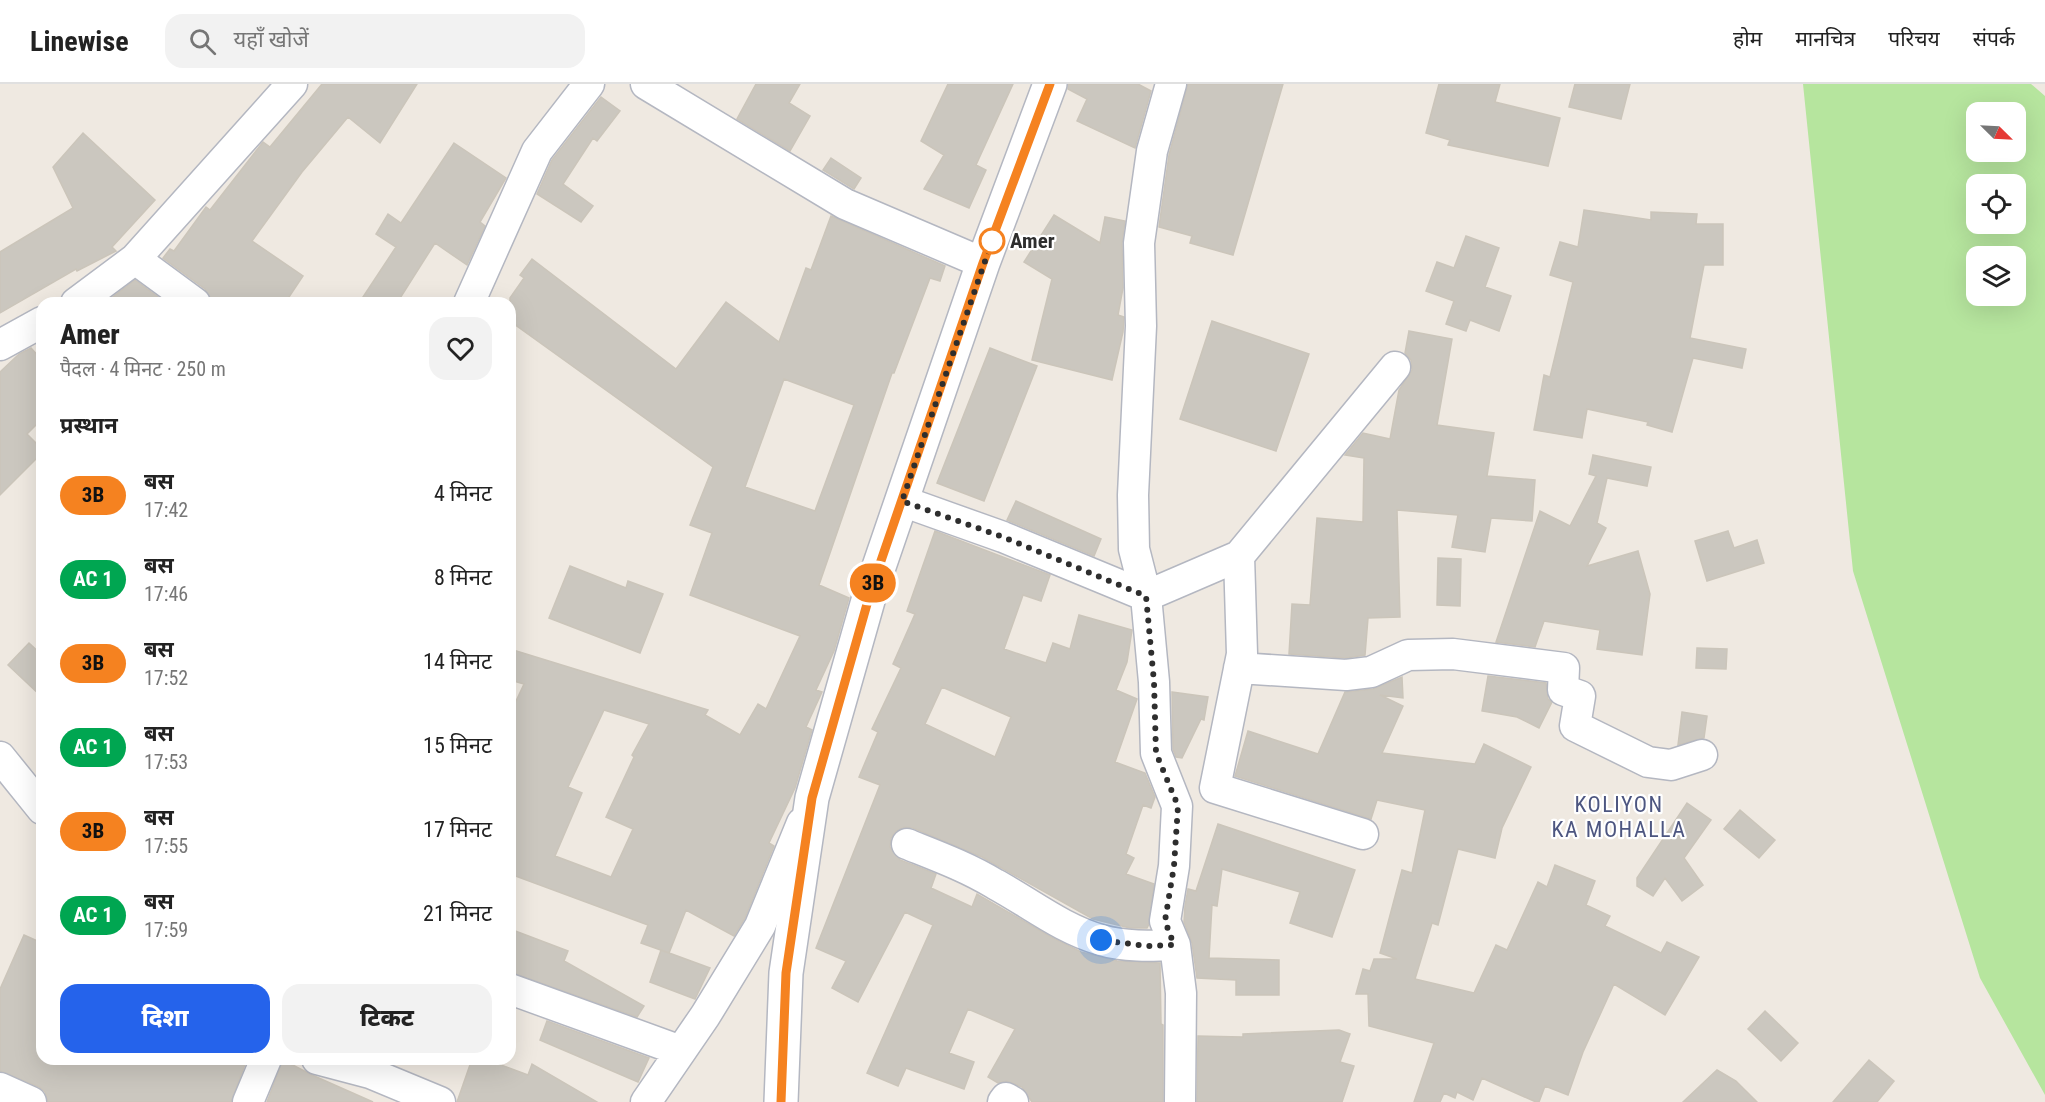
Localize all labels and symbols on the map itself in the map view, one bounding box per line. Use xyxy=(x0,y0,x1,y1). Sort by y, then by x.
north arrow xyxy=(1966,102,2026,162)
marker: Amer xyxy=(979,228,1005,254)
place label: Amer xyxy=(1010,229,1055,253)
line badge: 3B xyxy=(846,564,900,602)
district label: KOLIYON KA MOHALLA xyxy=(1552,792,1686,842)
your location xyxy=(1086,925,1116,955)

